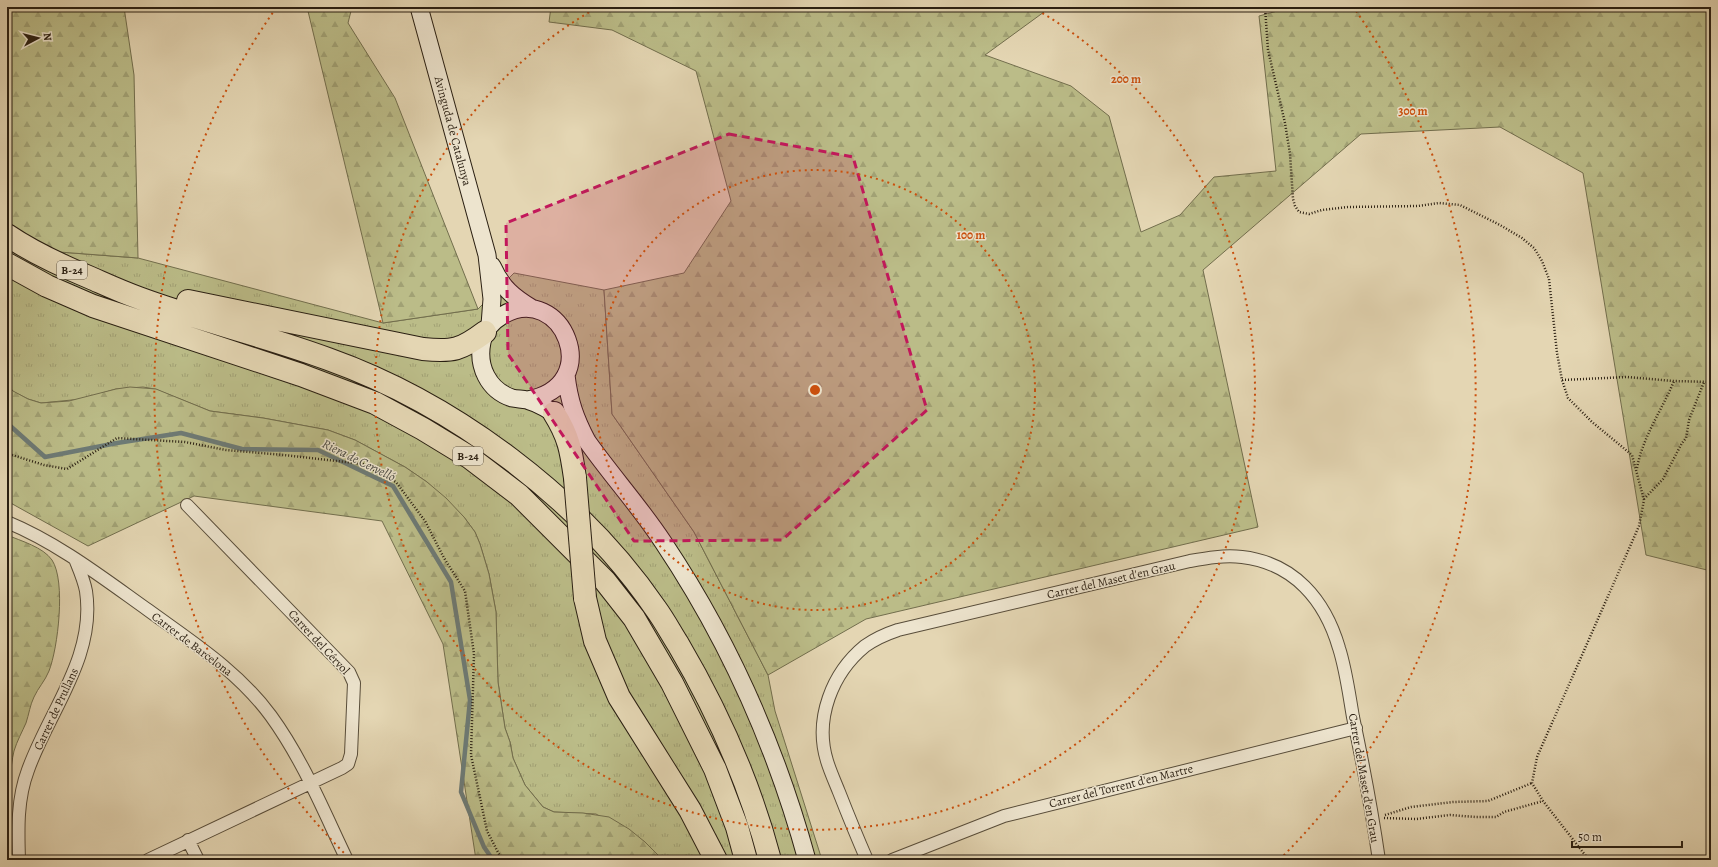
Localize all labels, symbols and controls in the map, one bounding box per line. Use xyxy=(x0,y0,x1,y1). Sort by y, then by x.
north arrow xyxy=(18,18,58,58)
text: N xyxy=(39,32,55,42)
text: 200 m xyxy=(1111,71,1141,87)
street label: Avinguda de Catalunya xyxy=(430,74,475,188)
text: 300 m xyxy=(1398,103,1428,119)
text: 100 m xyxy=(957,227,985,243)
road number: B-24 xyxy=(57,261,87,279)
centre of rings xyxy=(808,383,822,397)
water label: Riera de Cervelló xyxy=(319,435,399,485)
road number: B-24 xyxy=(453,447,483,465)
street label: Carrer del Maset d'en Grau xyxy=(1045,557,1177,603)
street label: Carrer del Cérvol xyxy=(285,606,353,678)
street label: Carrer de Barcelona xyxy=(148,608,236,680)
street label: Carrer de Prullans xyxy=(30,665,82,753)
street label: Carrer del Maset d'en Grau xyxy=(1345,712,1383,844)
street label: Carrer del Torrent d'en Martre xyxy=(1047,760,1195,812)
scale bar xyxy=(1572,823,1682,849)
text: 50 m xyxy=(1578,829,1602,845)

